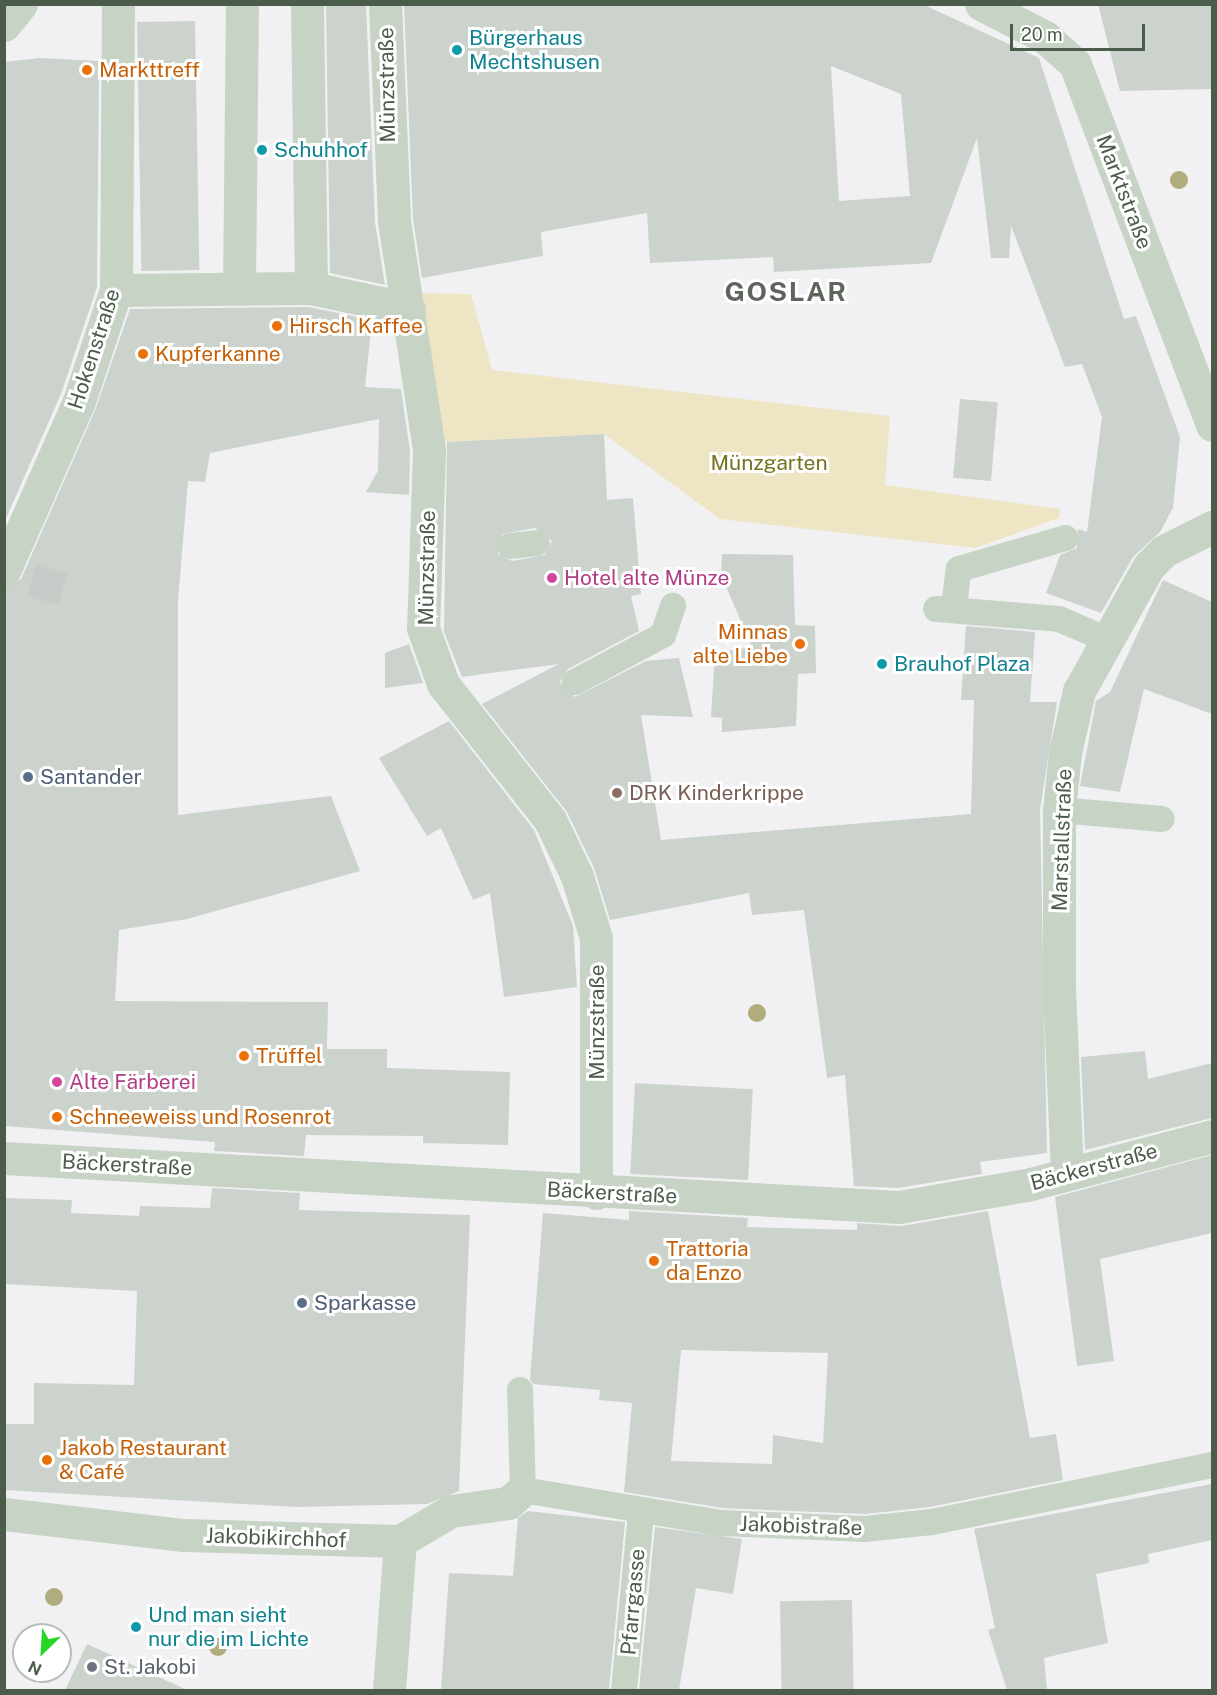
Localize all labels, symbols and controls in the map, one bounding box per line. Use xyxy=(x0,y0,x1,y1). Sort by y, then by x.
scale bar xyxy=(1013,12,1148,50)
text: 20 m xyxy=(1021,24,1063,45)
place label: Bürgerhaus Mechtshusen xyxy=(469,25,600,75)
street label: Münzstraße xyxy=(373,27,401,143)
marker: Bürgerhaus Mechtshusen xyxy=(450,43,464,57)
place label: Markttreff xyxy=(99,57,200,83)
marker: Markttreff xyxy=(80,63,94,77)
street label: Marktstraße xyxy=(1091,131,1157,253)
place label: Schuhhof xyxy=(274,137,368,163)
marker: Schuhhof xyxy=(255,143,269,157)
district label: GOSLAR xyxy=(724,276,848,308)
street label: Hokenstraße xyxy=(63,286,125,412)
place label: Hirsch Kaffee xyxy=(289,313,423,339)
marker: Hirsch Kaffee xyxy=(270,319,284,333)
place label: Kupferkanne xyxy=(155,341,281,367)
marker: Kupferkanne xyxy=(136,347,150,361)
park label: Münzgarten xyxy=(710,450,828,476)
street label: Münzstraße xyxy=(413,510,441,626)
place label: Hotel alte Münze xyxy=(564,565,730,591)
marker: Hotel alte Münze xyxy=(545,571,559,585)
place label: Minnas alte Liebe xyxy=(692,619,788,669)
marker: Minnas alte Liebe xyxy=(793,637,807,651)
place label: Brauhof Plaza xyxy=(894,651,1030,677)
marker: Brauhof Plaza xyxy=(875,657,889,671)
place label: Santander xyxy=(40,764,142,790)
street label: Marstallstraße xyxy=(1047,768,1077,912)
marker: Santander xyxy=(21,770,35,784)
place label: DRK Kinderkrippe xyxy=(629,780,804,806)
marker: DRK Kinderkrippe xyxy=(610,786,624,800)
street label: Münzstraße xyxy=(584,964,610,1080)
place label: Trüffel xyxy=(256,1043,322,1069)
marker: Trüffel xyxy=(237,1049,251,1063)
place label: Alte Färberei xyxy=(69,1069,196,1095)
marker: Alte Färberei xyxy=(50,1075,64,1089)
place label: Schneeweiss und Rosenrot xyxy=(69,1104,332,1130)
marker: Schneeweiss und Rosenrot xyxy=(50,1110,64,1124)
street label: Bäckerstraße xyxy=(1028,1138,1160,1196)
street label: Bäckerstraße xyxy=(61,1149,193,1181)
street label: Bäckerstraße xyxy=(546,1177,678,1209)
place label: Trattoria da Enzo xyxy=(666,1236,749,1286)
marker: Trattoria da Enzo xyxy=(647,1254,661,1268)
place label: Sparkasse xyxy=(314,1290,416,1316)
marker: Sparkasse xyxy=(295,1296,309,1310)
place label: Jakob Restaurant & Café xyxy=(59,1435,227,1485)
marker: Jakob Restaurant & Café xyxy=(40,1453,54,1467)
street label: Jakobistraße xyxy=(739,1511,863,1541)
street label: Jakobikirchhof xyxy=(205,1523,347,1553)
street label: Pfarrgasse xyxy=(616,1548,650,1656)
place label: Und man sieht nur die im Lichte xyxy=(148,1602,309,1652)
marker: Und man sieht nur die im Lichte xyxy=(129,1620,143,1634)
north arrow xyxy=(12,1623,72,1683)
place label: St. Jakobi xyxy=(104,1654,196,1680)
text: N xyxy=(25,1657,45,1679)
marker: St. Jakobi xyxy=(85,1660,99,1674)

